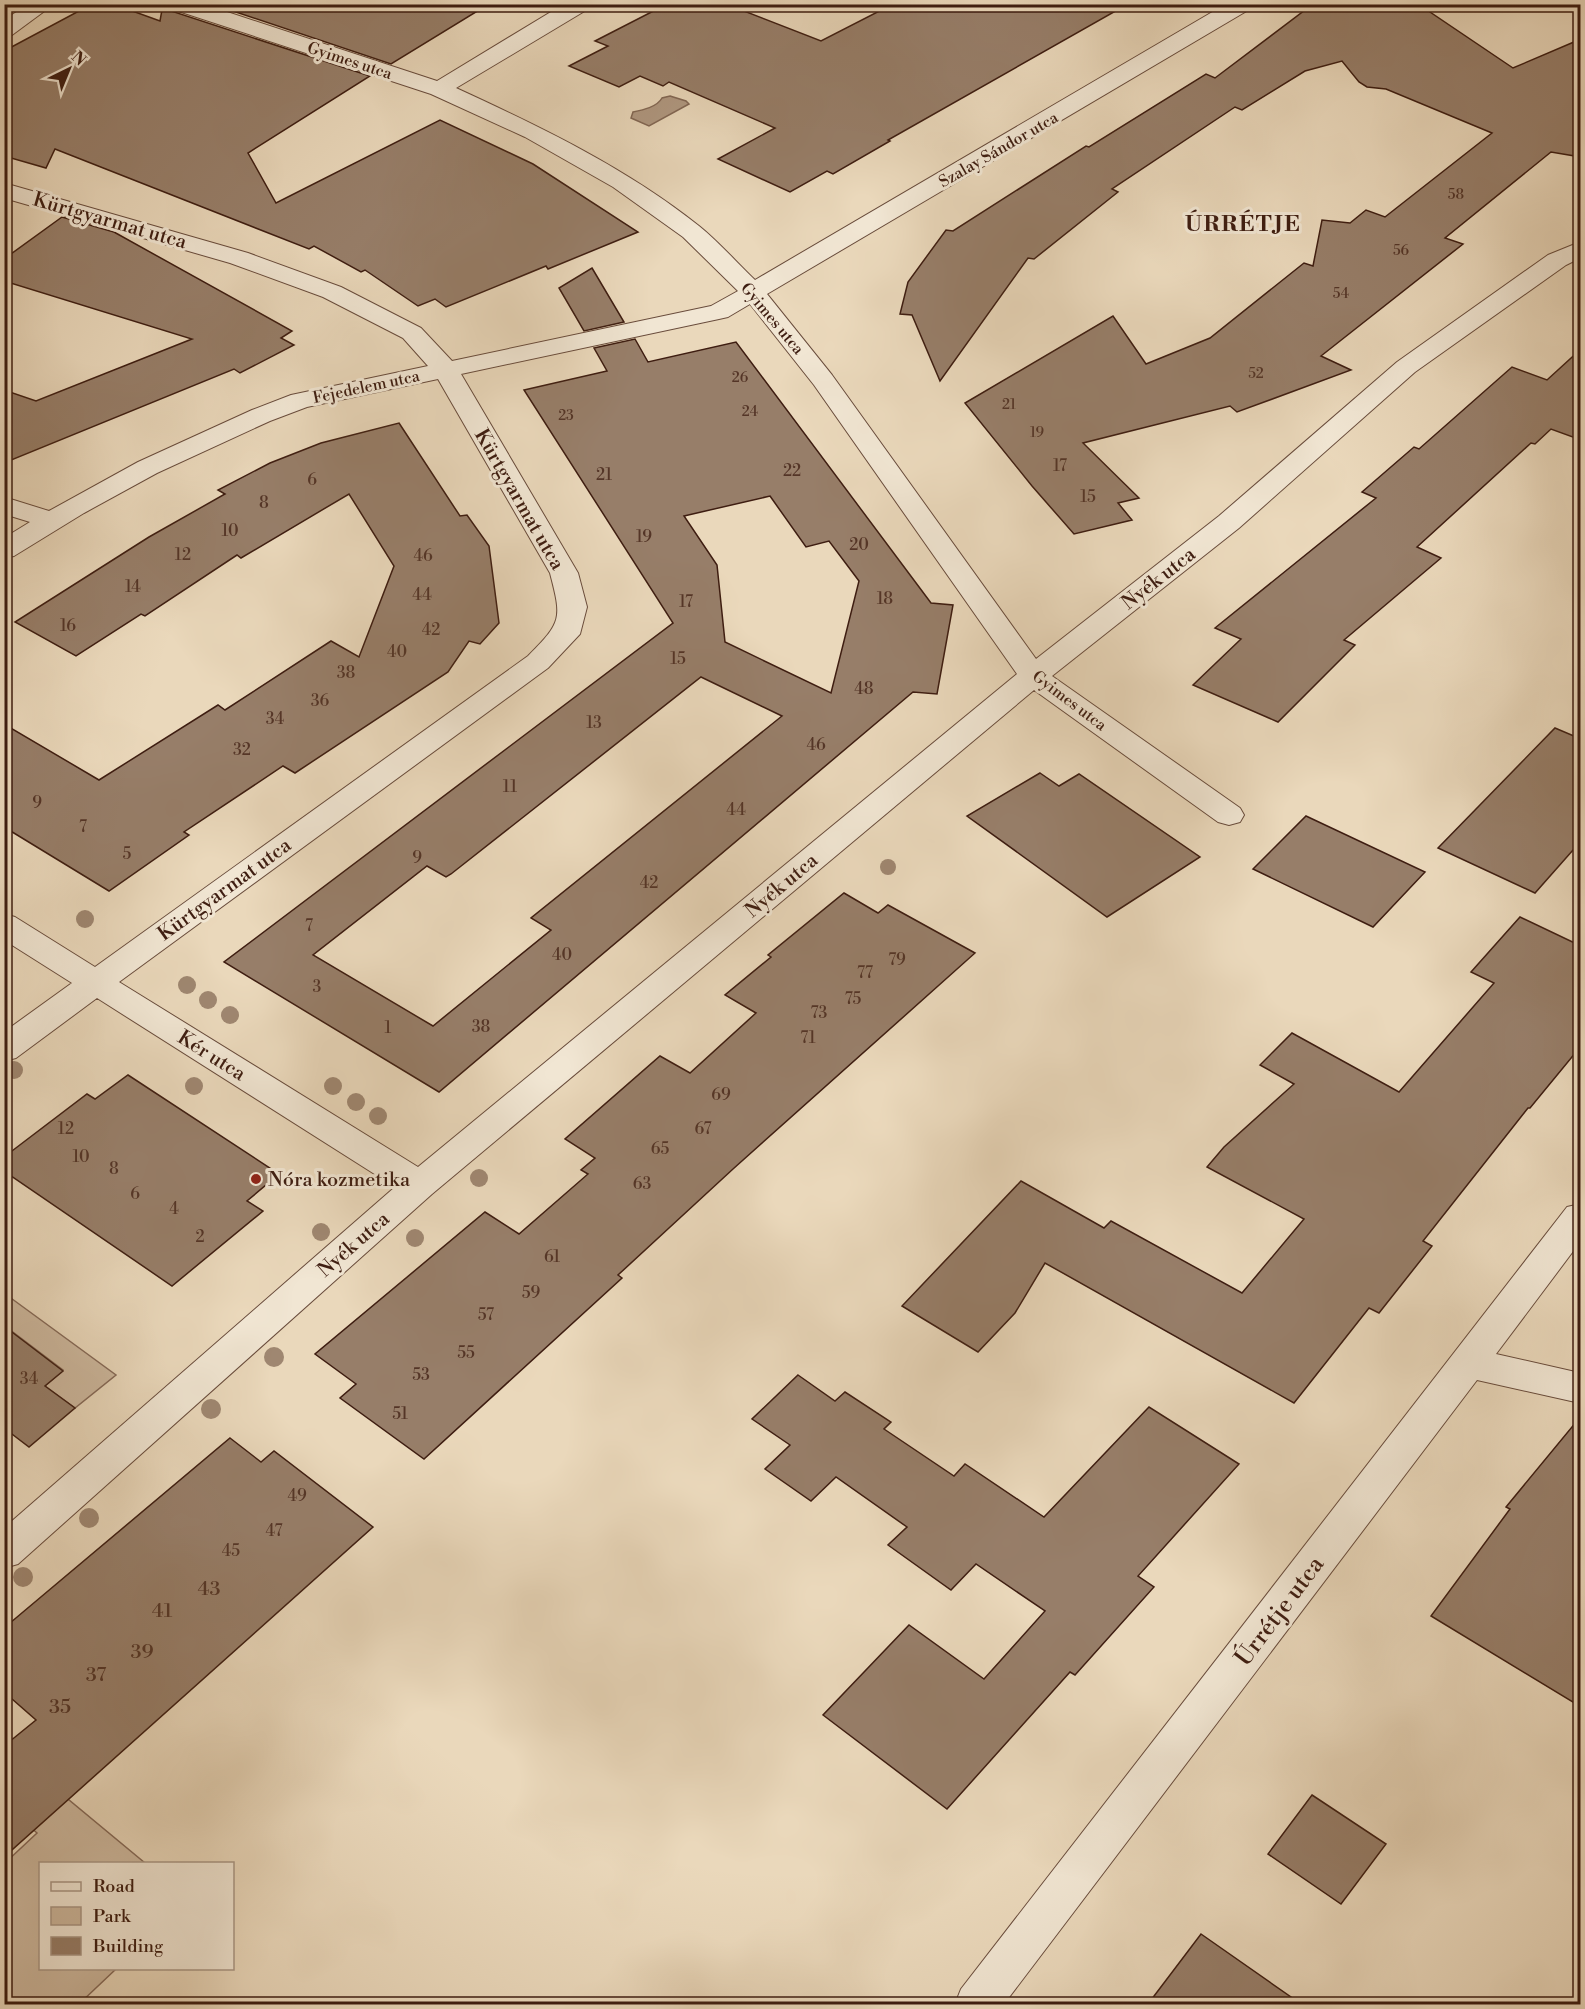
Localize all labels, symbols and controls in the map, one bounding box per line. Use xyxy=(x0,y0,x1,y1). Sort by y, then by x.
street label: Gyimes utca xyxy=(305,38,395,84)
north arrow xyxy=(39,39,99,99)
text: N xyxy=(67,47,90,71)
street label: Szalay Sándor utca xyxy=(935,107,1063,192)
house number: 58 xyxy=(1448,186,1464,204)
street label: Kürtgyarmat utca xyxy=(30,188,190,256)
district label: ÚRRÉTJE xyxy=(1185,209,1301,238)
house number: 56 xyxy=(1393,242,1410,260)
street label: Gyimes utca xyxy=(736,278,809,359)
house number: 54 xyxy=(1333,285,1349,303)
house number: 52 xyxy=(1248,365,1264,383)
street label: Fejedelem utca xyxy=(311,366,422,408)
house number: 26 xyxy=(732,369,749,387)
house number: 21 xyxy=(1002,396,1016,414)
house number: 24 xyxy=(742,403,758,421)
house number: 23 xyxy=(558,407,574,425)
house number: 19 xyxy=(1030,424,1044,442)
street label: Kürtgyarmat utca xyxy=(468,425,570,576)
house number: 17 xyxy=(1053,456,1067,476)
house number: 22 xyxy=(783,461,801,481)
house number: 21 xyxy=(596,465,612,485)
house number: 6 xyxy=(307,470,317,490)
house number: 15 xyxy=(1080,487,1096,507)
house number: 8 xyxy=(259,493,269,513)
house number: 10 xyxy=(222,521,239,541)
house number: 19 xyxy=(636,527,652,547)
house number: 20 xyxy=(849,535,869,555)
street label: Nyék utca xyxy=(1117,542,1202,616)
house number: 12 xyxy=(175,545,191,565)
house number: 46 xyxy=(413,546,433,566)
house number: 14 xyxy=(125,577,141,597)
house number: 44 xyxy=(412,585,432,605)
house number: 18 xyxy=(877,589,893,609)
house number: 17 xyxy=(679,592,693,612)
house number: 16 xyxy=(60,616,76,636)
house number: 42 xyxy=(422,620,440,640)
house number: 40 xyxy=(387,642,407,662)
house number: 15 xyxy=(670,649,686,669)
house number: 38 xyxy=(337,663,356,683)
street label: Gyimes utca xyxy=(1028,666,1111,736)
house number: 48 xyxy=(854,679,874,699)
house number: 36 xyxy=(311,691,330,711)
house number: 34 xyxy=(266,709,285,729)
house number: 13 xyxy=(586,713,602,733)
house number: 46 xyxy=(806,735,826,755)
house number: 32 xyxy=(233,740,251,760)
house number: 11 xyxy=(503,777,517,797)
house number: 9 xyxy=(32,793,42,813)
house number: 44 xyxy=(726,800,746,820)
house number: 7 xyxy=(79,817,87,837)
street label: Kürtgyarmat utca xyxy=(153,833,297,947)
house number: 5 xyxy=(123,844,132,864)
house number: 9 xyxy=(412,848,422,868)
street label: Nyék utca xyxy=(740,848,824,924)
house number: 42 xyxy=(640,873,658,893)
house number: 7 xyxy=(305,916,313,936)
house number: 40 xyxy=(552,945,572,965)
house number: 79 xyxy=(888,950,906,970)
house number: 77 xyxy=(857,963,873,983)
house number: 3 xyxy=(313,977,322,997)
house number: 75 xyxy=(845,989,861,1009)
house number: 73 xyxy=(811,1003,828,1023)
house number: 38 xyxy=(472,1017,491,1037)
house number: 1 xyxy=(385,1018,392,1038)
street label: Kér utca xyxy=(172,1026,251,1087)
house number: 71 xyxy=(800,1028,816,1048)
house number: 69 xyxy=(711,1085,731,1105)
house number: 12 xyxy=(58,1119,74,1139)
house number: 67 xyxy=(695,1119,711,1139)
house number: 65 xyxy=(651,1139,669,1159)
house number: 10 xyxy=(73,1147,90,1167)
house number: 8 xyxy=(109,1159,119,1179)
place label: Nóra kozmetika xyxy=(268,1168,411,1193)
marker: Nóra kozmetika xyxy=(249,1172,263,1186)
house number: 63 xyxy=(633,1174,651,1194)
house number: 6 xyxy=(130,1184,140,1204)
house number: 4 xyxy=(169,1199,179,1219)
street label: Nyék utca xyxy=(313,1206,396,1283)
house number: 2 xyxy=(195,1227,205,1247)
house number: 61 xyxy=(544,1247,560,1267)
house number: 59 xyxy=(522,1283,541,1303)
house number: 57 xyxy=(478,1305,494,1325)
house number: 55 xyxy=(457,1343,475,1363)
house number: 53 xyxy=(412,1365,430,1385)
house number: 34 xyxy=(20,1369,39,1389)
house number: 51 xyxy=(392,1404,408,1424)
house number: 49 xyxy=(287,1486,307,1506)
house number: 47 xyxy=(266,1521,282,1541)
house number: 45 xyxy=(222,1541,240,1561)
street label: Úrrétje utca xyxy=(1227,1549,1331,1673)
house number: 43 xyxy=(198,1577,220,1602)
house number: 41 xyxy=(152,1599,173,1624)
house number: 39 xyxy=(130,1640,154,1665)
house number: 37 xyxy=(86,1663,106,1688)
house number: 35 xyxy=(49,1695,71,1720)
legend xyxy=(39,1862,234,1970)
text: Road xyxy=(93,1875,136,1898)
text: Park xyxy=(93,1905,132,1928)
text: Building xyxy=(92,1935,164,1958)

